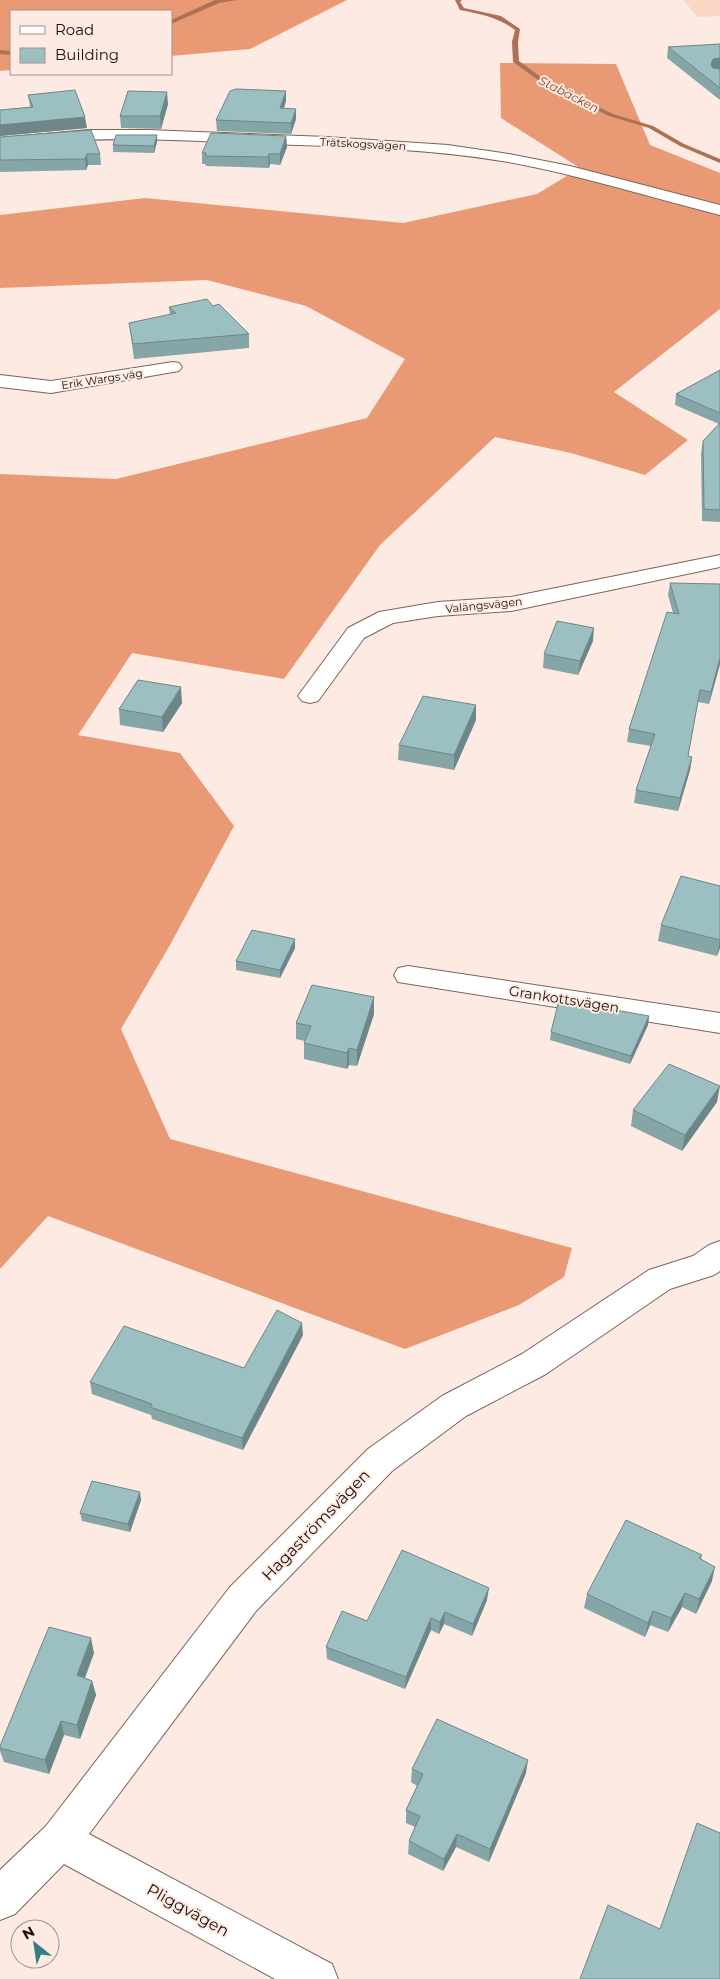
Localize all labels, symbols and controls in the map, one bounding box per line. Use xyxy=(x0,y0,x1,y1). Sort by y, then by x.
legend xyxy=(10,10,172,75)
text: Road xyxy=(55,20,94,39)
text: Building xyxy=(55,45,119,64)
water label: Stabäcken xyxy=(536,72,602,116)
street label: Trätskogsvägen xyxy=(320,135,406,153)
street label: Erik Wargs väg xyxy=(60,366,144,392)
street label: Valängsvägen xyxy=(445,594,523,616)
street label: Grankottsvägen xyxy=(508,981,620,1017)
street label: Hagaströmsvägen xyxy=(258,1465,374,1585)
street label: Pliggvägen xyxy=(143,1880,233,1940)
north arrow xyxy=(10,1919,60,1969)
text: N xyxy=(19,1922,38,1943)

